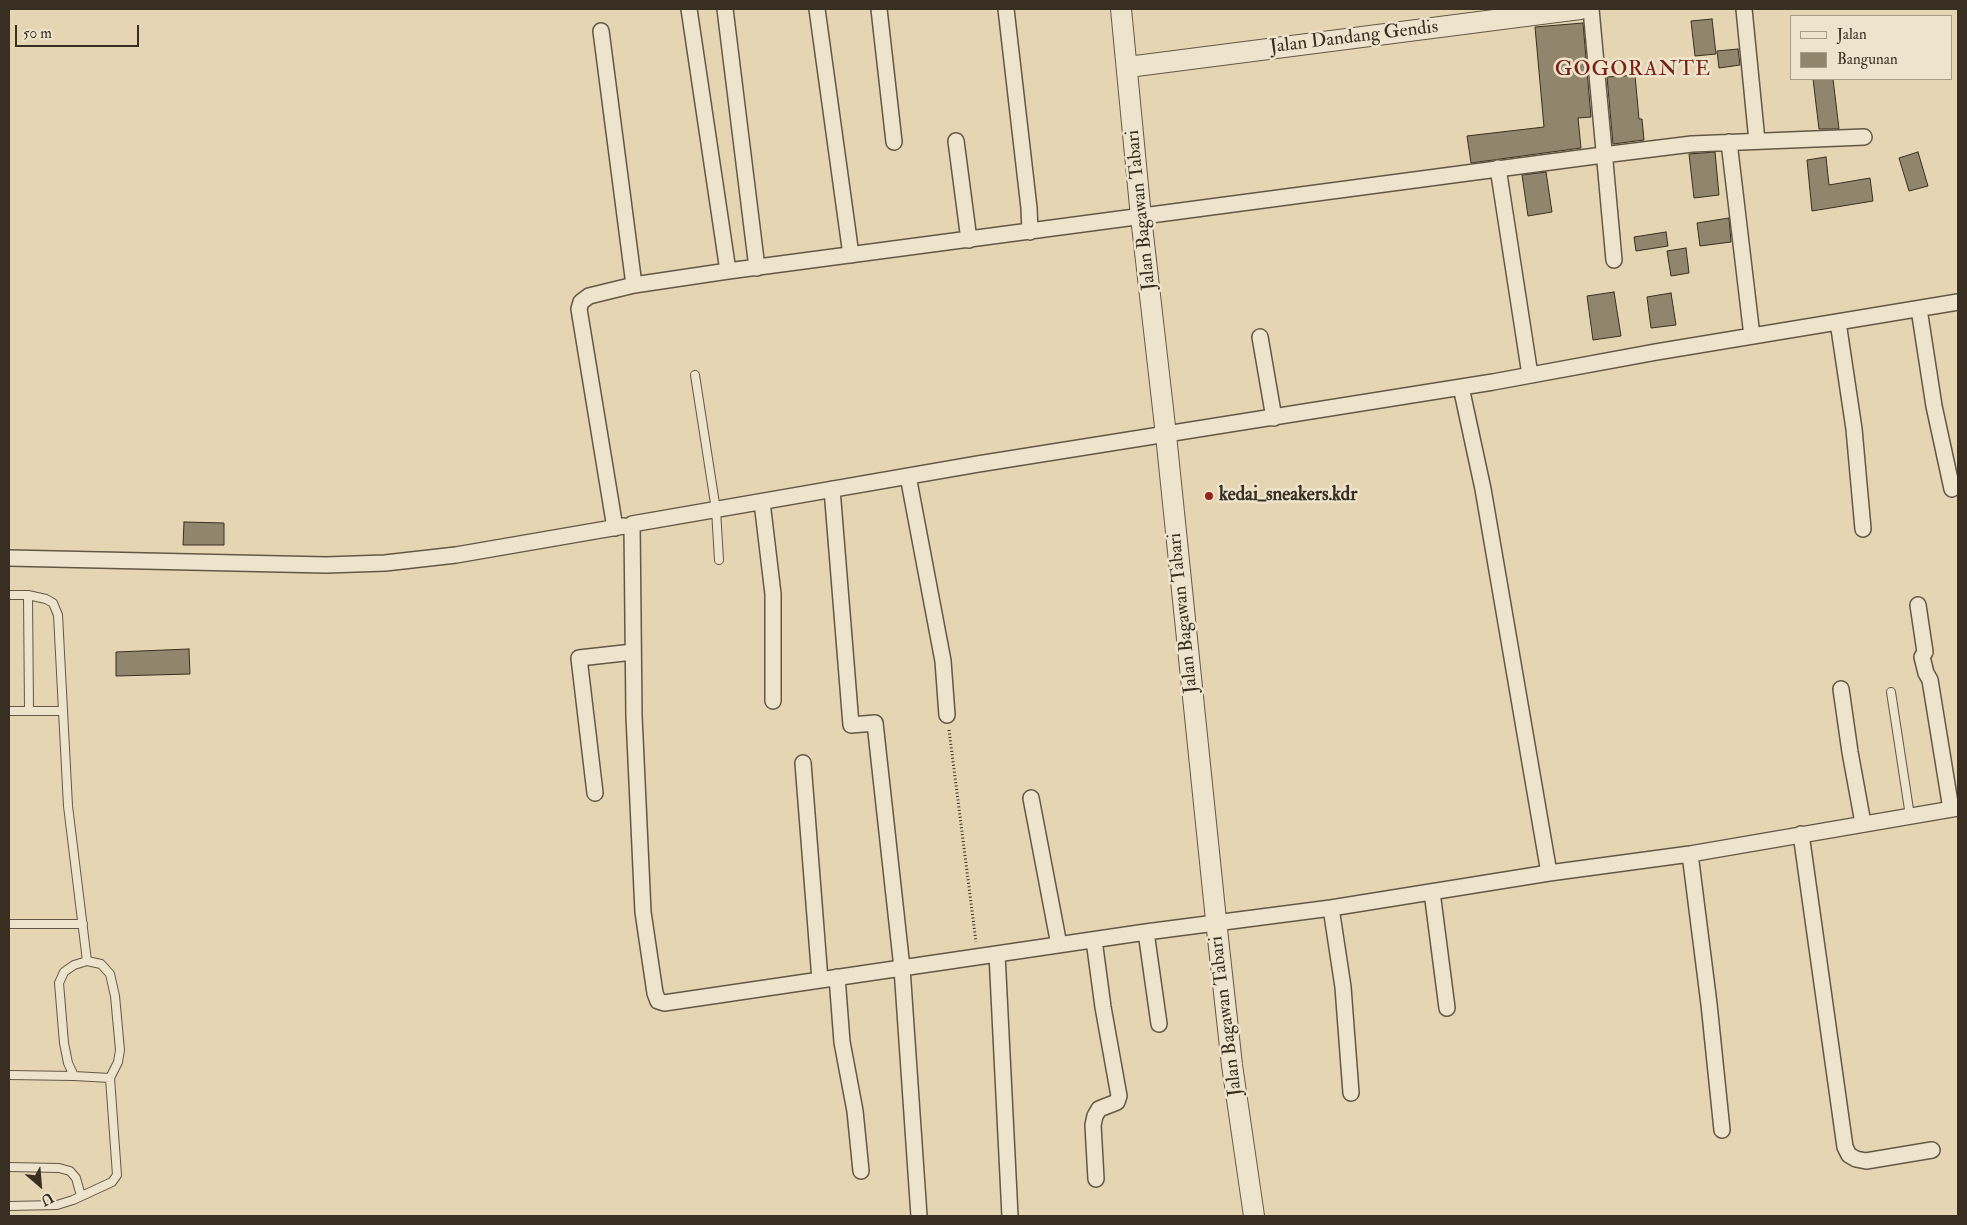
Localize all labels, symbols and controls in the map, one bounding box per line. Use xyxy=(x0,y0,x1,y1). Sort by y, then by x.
scale bar xyxy=(18,15,141,47)
legend xyxy=(1790,15,1952,80)
street label: Jalan Dandang Gendis xyxy=(1269,16,1439,60)
text: 50 m xyxy=(23,24,52,43)
text: Jalan xyxy=(1837,25,1867,44)
text: Bangunan xyxy=(1837,50,1898,69)
district label: GOGORANTE xyxy=(1554,57,1712,83)
street label: Jalan Bagawan Tabari xyxy=(1122,129,1162,291)
place label: kedai_sneakers.kdr xyxy=(1219,485,1357,507)
marker: kedai_sneakers.kdr xyxy=(1203,490,1215,502)
street label: Jalan Bagawan Tabari xyxy=(1164,532,1204,694)
street label: Jalan Bagawan Tabari xyxy=(1206,935,1248,1097)
north arrow xyxy=(15,1160,65,1210)
text: U xyxy=(38,1189,56,1209)

